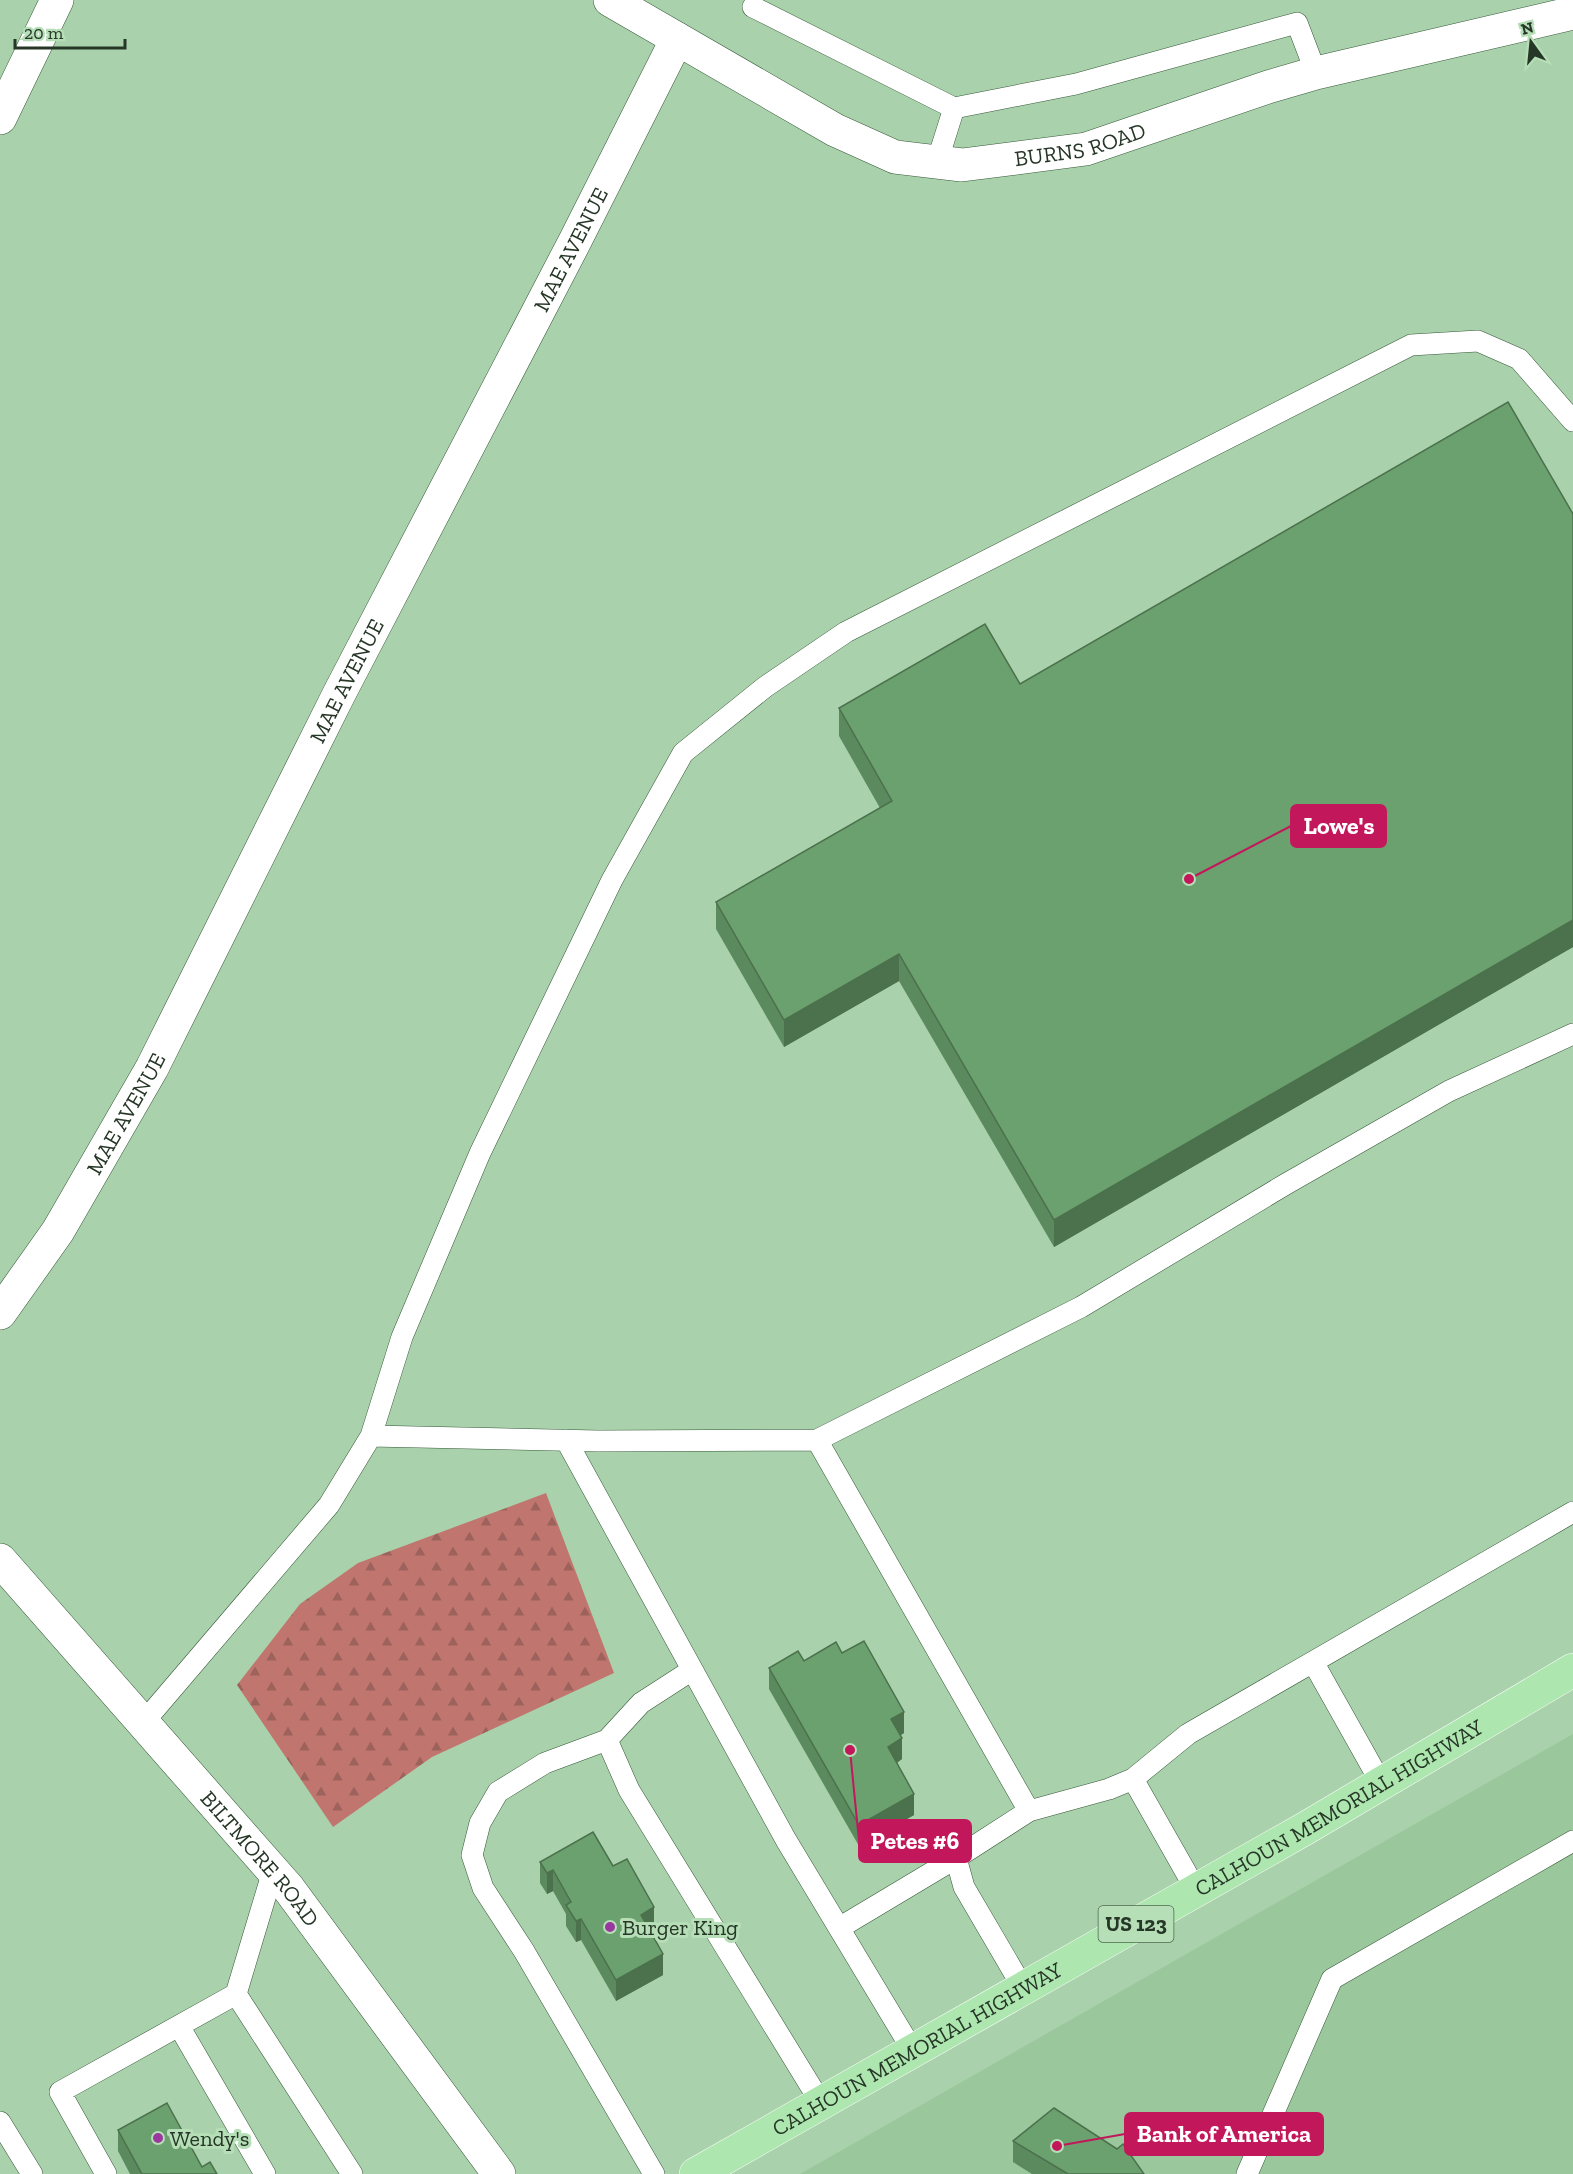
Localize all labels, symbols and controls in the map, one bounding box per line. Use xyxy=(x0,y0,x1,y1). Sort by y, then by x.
scale bar xyxy=(15,12,124,50)
north arrow xyxy=(1501,12,1561,72)
text: N xyxy=(1519,17,1536,39)
text: 20 m xyxy=(24,22,64,44)
street label: BURNS ROAD xyxy=(1013,117,1149,172)
street label: MAE AVENUE xyxy=(528,183,614,316)
street label: MAE AVENUE xyxy=(304,614,390,747)
callout: Lowe's xyxy=(1291,805,1386,847)
text: Lowe's xyxy=(1304,811,1375,840)
street label: MAE AVENUE xyxy=(81,1048,171,1179)
street label: CALHOUN MEMORIAL HIGHWAY xyxy=(1190,1713,1488,1902)
street label: BILTMORE ROAD xyxy=(195,1785,325,1932)
callout: Petes #6 xyxy=(859,1820,971,1862)
text: Petes #6 xyxy=(871,1826,960,1855)
road number: US 123 xyxy=(1098,1906,1174,1942)
place label: Burger King xyxy=(622,1914,738,1941)
marker: Burger King xyxy=(603,1920,617,1934)
street label: CALHOUN MEMORIAL HIGHWAY xyxy=(767,1956,1067,2142)
callout: Bank of America xyxy=(1125,2113,1323,2155)
text: Bank of America xyxy=(1137,2119,1311,2148)
place label: Wendy's xyxy=(170,2125,249,2152)
marker: Wendy's xyxy=(151,2131,165,2145)

